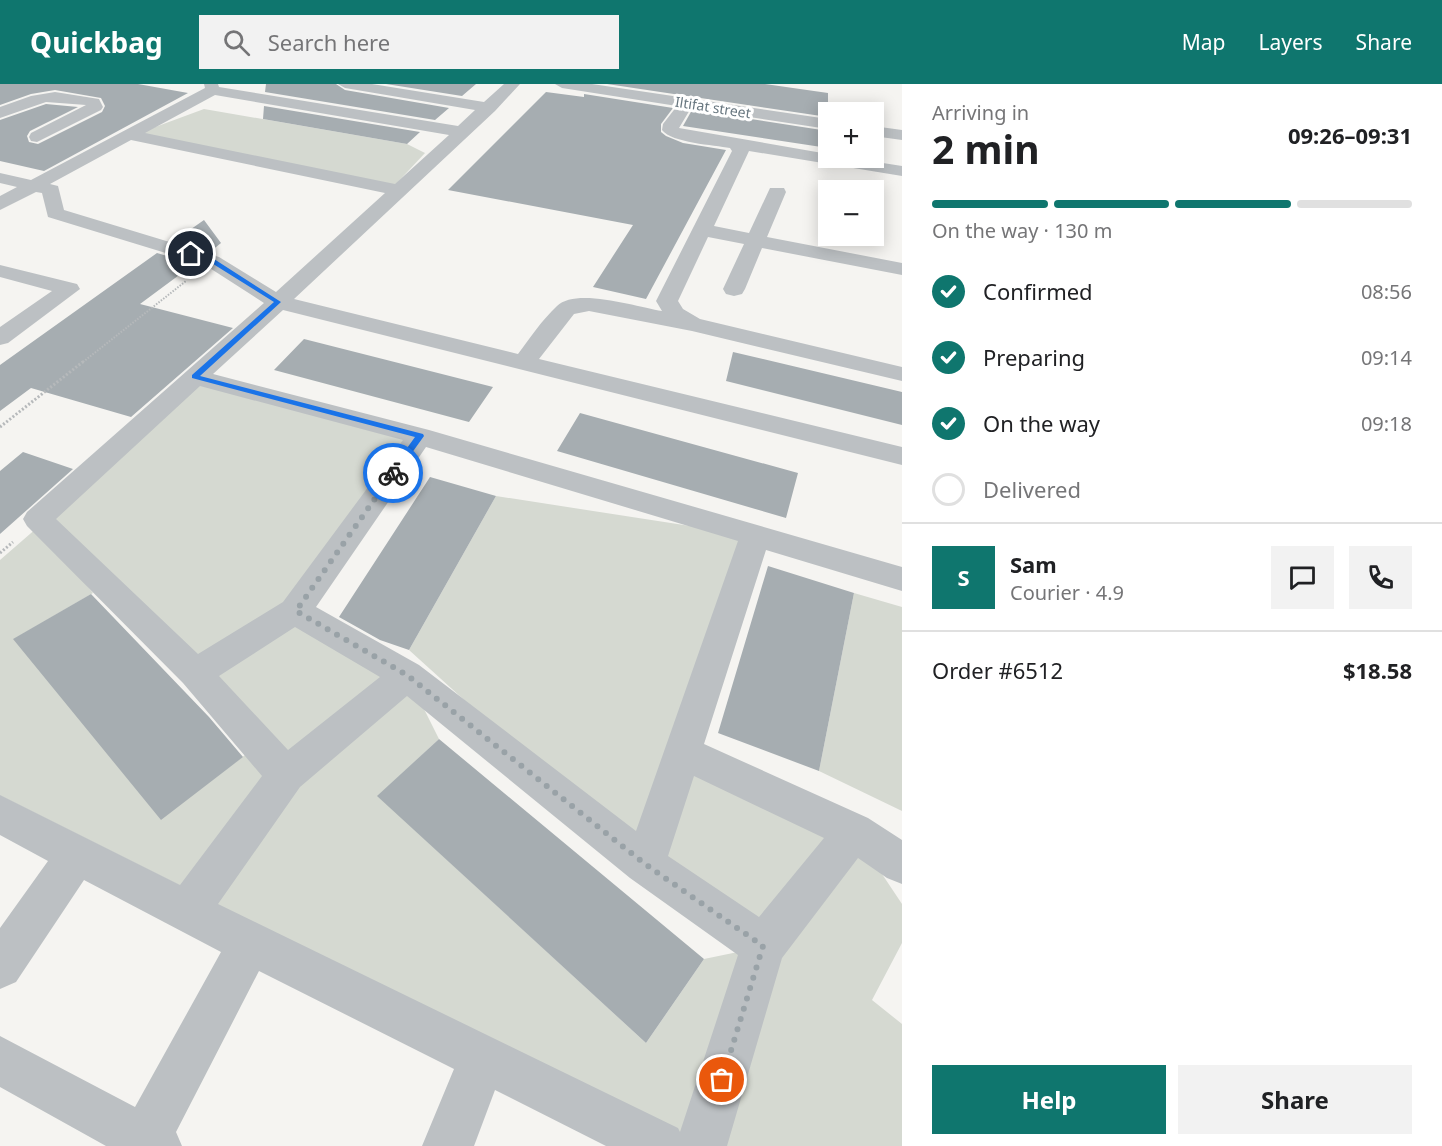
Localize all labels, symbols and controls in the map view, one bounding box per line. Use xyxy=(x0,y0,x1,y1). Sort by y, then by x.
search box xyxy=(199,15,619,69)
text: Quickbag xyxy=(30,23,163,61)
icon: search xyxy=(220,26,253,59)
text: Search here xyxy=(268,27,390,57)
text: Map xyxy=(1182,28,1226,56)
text: Layers xyxy=(1259,28,1323,56)
text: Share xyxy=(1356,28,1412,56)
street label: Iltifаt street xyxy=(674,92,752,122)
text: Arriving in xyxy=(932,99,1029,126)
map controls xyxy=(818,102,884,246)
button: + xyxy=(818,102,884,168)
text: 09:26–09:31 xyxy=(1288,120,1412,150)
text: 2 min xyxy=(932,122,1039,175)
button: − xyxy=(818,180,884,246)
text: On the way · 130 m xyxy=(932,217,1112,244)
pin xyxy=(165,228,216,279)
icon: home xyxy=(174,237,207,270)
icon: check xyxy=(932,275,965,308)
text: Confirmed xyxy=(983,276,1093,306)
text: 08:56 xyxy=(1361,278,1412,305)
icon: check xyxy=(932,341,965,374)
text: Preparing xyxy=(983,342,1085,372)
text: 09:14 xyxy=(1361,344,1412,371)
icon: check xyxy=(932,407,965,440)
text: On the way xyxy=(983,408,1100,438)
text: 09:18 xyxy=(1361,410,1412,437)
courier xyxy=(363,443,423,503)
icon: bike xyxy=(377,457,410,490)
text: Delivered xyxy=(983,474,1081,504)
button: chat xyxy=(1271,546,1334,609)
button: phone xyxy=(1349,546,1412,609)
text: Sam xyxy=(1010,549,1057,579)
text: S xyxy=(957,562,970,592)
text: Courier · 4.9 xyxy=(1010,579,1124,606)
text: Order #6512 xyxy=(932,655,1063,685)
text: $18.58 xyxy=(1343,655,1412,685)
pin xyxy=(696,1054,747,1105)
icon: bag xyxy=(705,1063,738,1096)
button: Help xyxy=(932,1065,1166,1134)
button: Share xyxy=(1178,1065,1412,1134)

